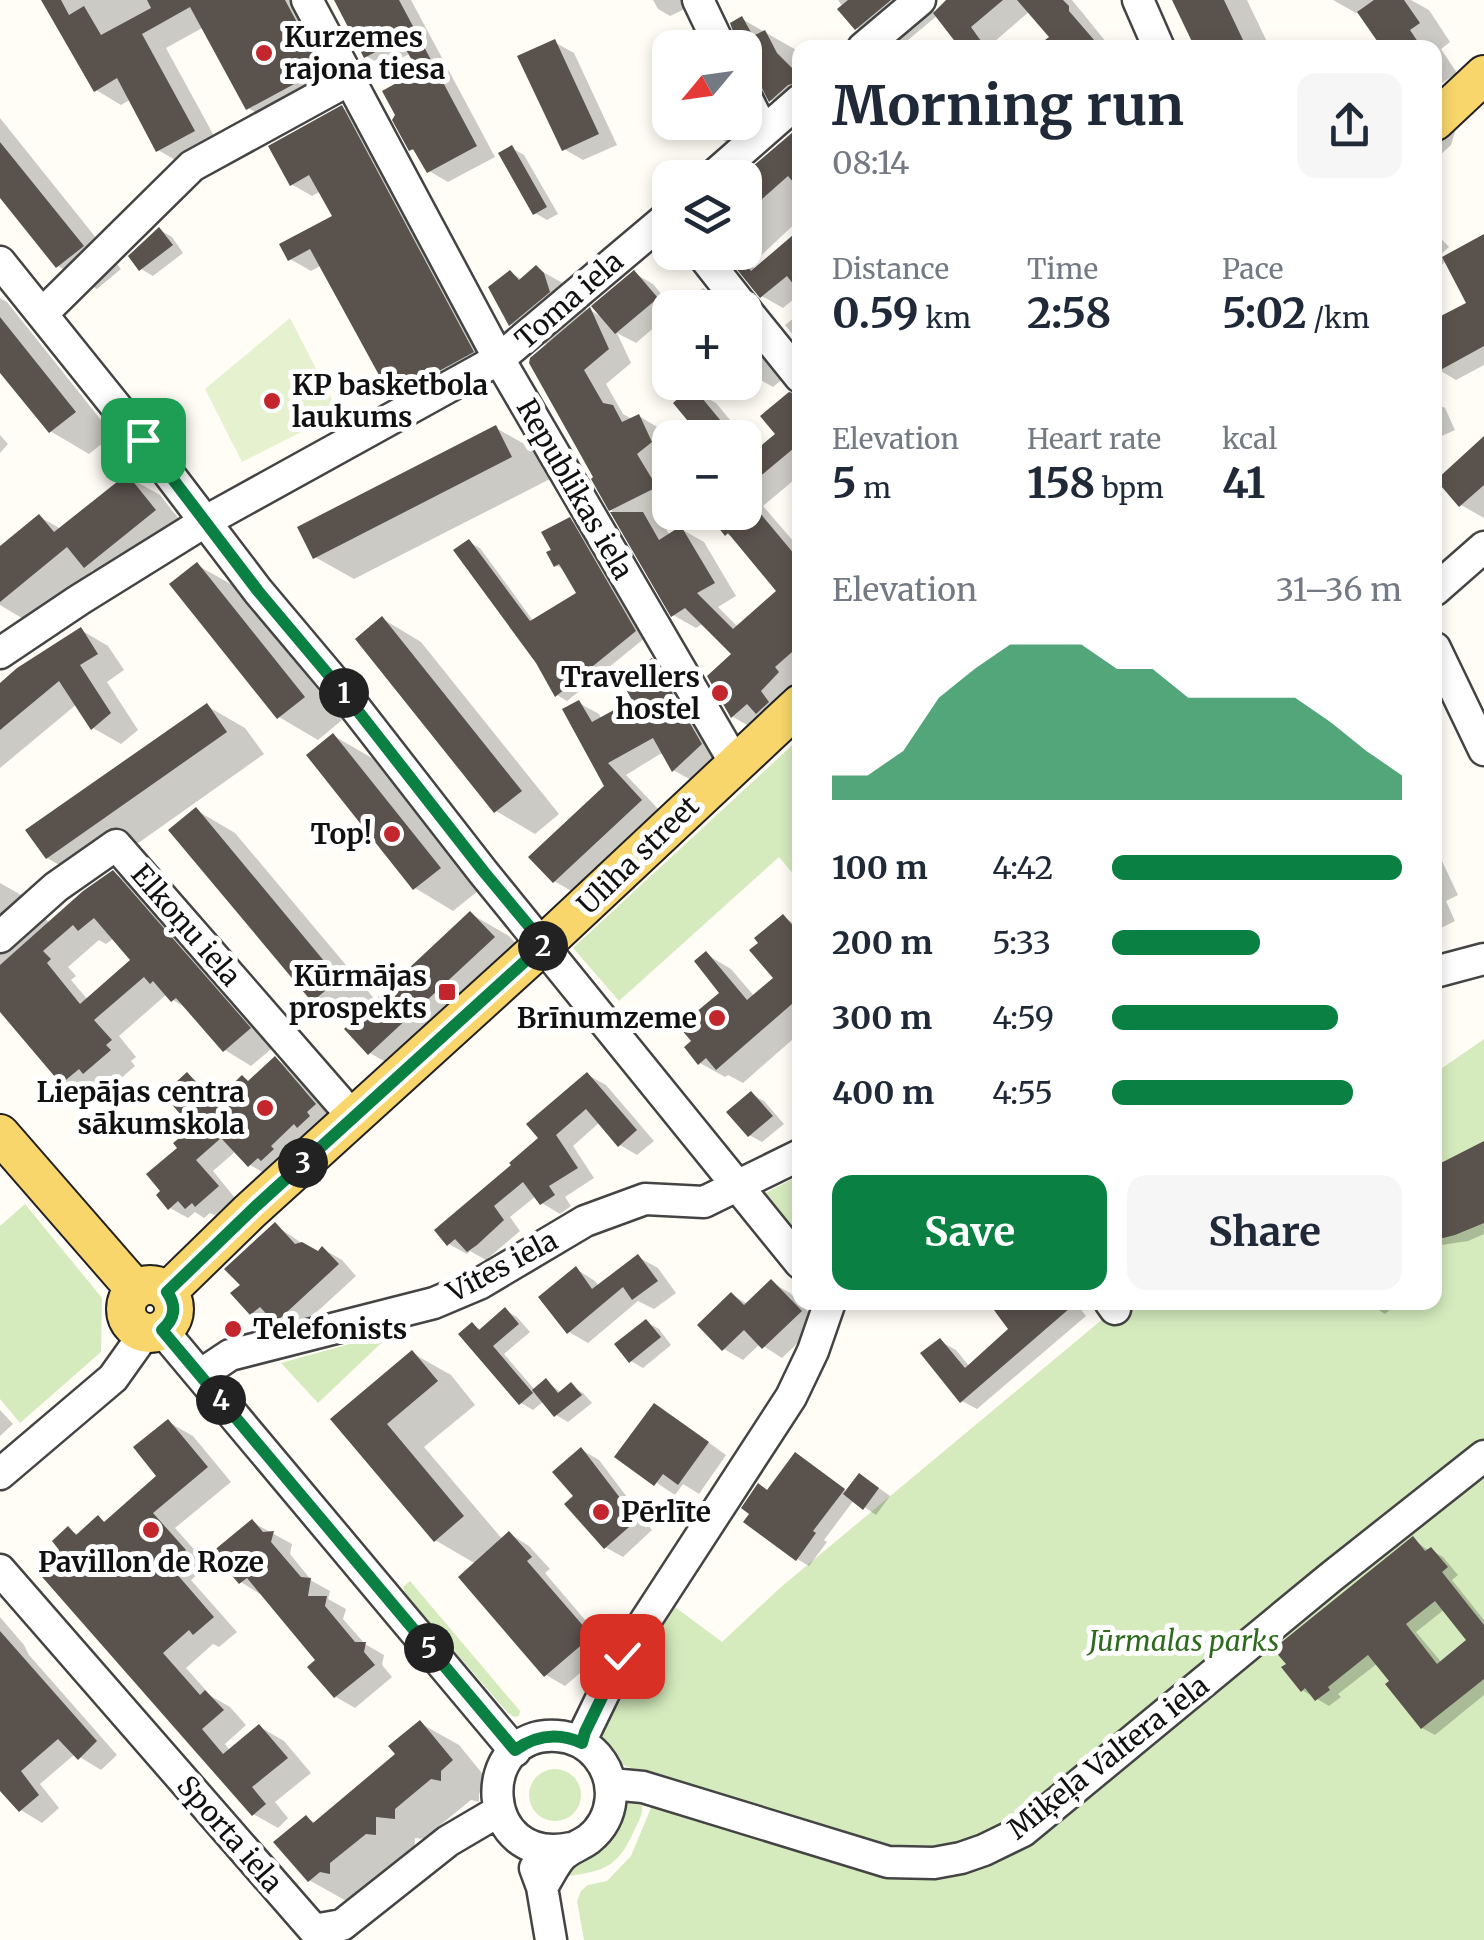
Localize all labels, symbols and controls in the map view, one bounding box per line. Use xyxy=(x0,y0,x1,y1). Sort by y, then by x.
place label: Kurzemes rajona tiesa xyxy=(284,19,446,87)
north arrow xyxy=(652,30,762,140)
map controls xyxy=(652,30,762,530)
marker: Kurzemes rajona tiesa xyxy=(253,42,275,64)
text: Morning run xyxy=(832,71,1184,140)
button: share xyxy=(1297,73,1402,178)
text: 08:14 xyxy=(832,143,910,183)
button: layers xyxy=(652,160,762,270)
street label: Toma iela xyxy=(508,243,630,357)
text: Distance xyxy=(832,251,949,287)
text: Time xyxy=(1027,251,1098,287)
text: Pace xyxy=(1222,251,1283,287)
text: 0.59 xyxy=(832,287,919,339)
text: 2:58 xyxy=(1027,287,1111,339)
text: 5:02 xyxy=(1222,287,1307,339)
button: + xyxy=(652,290,762,400)
text: km xyxy=(919,300,971,336)
text: /km xyxy=(1307,300,1370,336)
place label: KP basketbola laukums xyxy=(292,367,489,435)
marker: KP basketbola laukums xyxy=(261,390,283,412)
street label: Republikas iela xyxy=(509,392,641,586)
pin xyxy=(101,398,186,483)
icon: arrive xyxy=(116,413,171,468)
button: − xyxy=(652,420,762,530)
text: Elevation xyxy=(832,421,959,457)
text: Heart rate xyxy=(1027,421,1161,457)
text: kcal xyxy=(1222,421,1277,457)
text: 5 xyxy=(832,457,857,509)
text: 158 xyxy=(1027,457,1095,509)
text: 41 xyxy=(1222,457,1265,509)
text: m xyxy=(857,470,891,506)
text: bpm xyxy=(1095,470,1164,506)
text: Elevation xyxy=(832,570,977,610)
text: 31–36 m xyxy=(1276,570,1402,610)
place label: Travellers hostel xyxy=(561,659,700,727)
pin: 1 xyxy=(319,668,369,718)
text: 1 xyxy=(338,675,350,711)
marker: Travellers hostel xyxy=(709,682,731,704)
street label: Uliha street xyxy=(569,788,707,922)
place label: Top! xyxy=(310,816,372,852)
marker: Top! xyxy=(381,823,403,845)
text: 100 m xyxy=(832,848,928,888)
text: 4:42 xyxy=(992,848,1053,888)
street label: Elkoņu iela xyxy=(123,857,249,993)
pin: 2 xyxy=(518,921,568,971)
text: 200 m xyxy=(832,923,933,963)
text: 5:33 xyxy=(992,923,1051,963)
text: 2 xyxy=(535,928,551,964)
place label: Kūrmājas prospekts xyxy=(289,958,427,1026)
marker: Kūrmājas prospekts xyxy=(436,981,458,1003)
text: 300 m xyxy=(832,998,932,1038)
text: 4:59 xyxy=(992,998,1054,1038)
place label: Brīnumzeme xyxy=(517,1000,697,1036)
marker: Brīnumzeme xyxy=(706,1007,728,1029)
text: 400 m xyxy=(832,1073,934,1113)
text: 4:55 xyxy=(992,1073,1053,1113)
place label: Liepājas centra sākumskola xyxy=(36,1074,245,1142)
marker: Liepājas centra sākumskola xyxy=(254,1097,276,1119)
pin: 3 xyxy=(278,1138,328,1188)
text: 3 xyxy=(295,1145,311,1181)
button: Save xyxy=(832,1175,1107,1290)
button: Share xyxy=(1127,1175,1402,1290)
street label: Vites iela xyxy=(440,1222,563,1311)
place label: Telefonists xyxy=(253,1311,407,1347)
marker: Telefonists xyxy=(222,1318,244,1340)
pin: 4 xyxy=(196,1375,246,1425)
text: 4 xyxy=(212,1382,230,1418)
place label: Pērlīte xyxy=(621,1494,711,1530)
marker: Pērlīte xyxy=(590,1501,612,1523)
marker: Pavillon de Roze xyxy=(140,1519,162,1541)
place label: Pavillon de Roze xyxy=(38,1544,264,1580)
pin xyxy=(580,1614,665,1699)
pin: 5 xyxy=(404,1623,454,1673)
park label: Jūrmalas parks xyxy=(1086,1623,1279,1659)
icon: check xyxy=(595,1629,650,1684)
text: 5 xyxy=(421,1630,437,1666)
street label: Miķeļa Valtera iela xyxy=(1000,1667,1216,1847)
street label: Sporta iela xyxy=(169,1768,291,1900)

